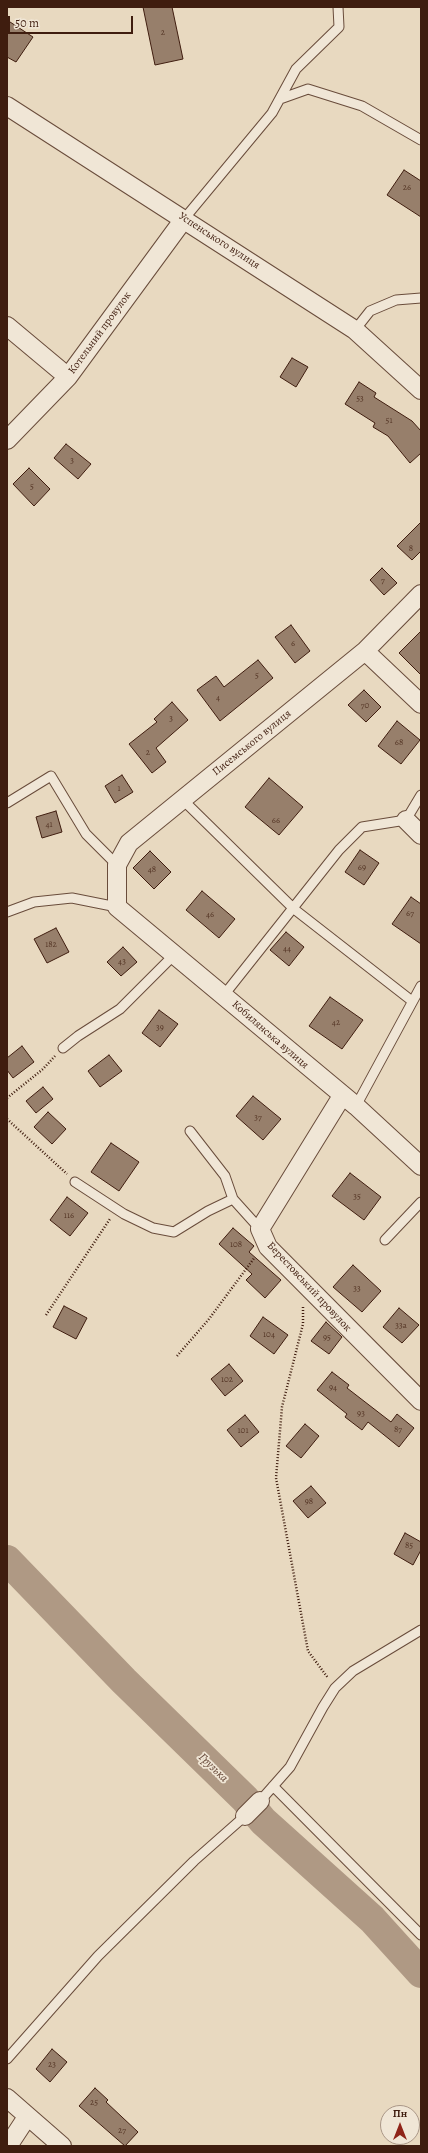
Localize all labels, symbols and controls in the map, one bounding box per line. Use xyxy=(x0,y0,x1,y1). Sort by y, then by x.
scale bar xyxy=(10,8,135,34)
text: 50 m xyxy=(15,15,39,31)
house number: 2 xyxy=(161,28,165,38)
house number: 26 xyxy=(403,183,411,193)
street label: Успенського вулиця xyxy=(176,210,262,272)
street label: Котельний провулок xyxy=(66,289,134,377)
house number: 53 xyxy=(356,394,364,404)
house number: 51 xyxy=(386,416,392,426)
house number: 3 xyxy=(70,456,74,466)
house number: 5 xyxy=(30,482,34,492)
house number: 8 xyxy=(409,544,413,554)
house number: 7 xyxy=(381,576,385,586)
house number: 6 xyxy=(291,639,295,649)
house number: 5 xyxy=(255,671,259,681)
house number: 4 xyxy=(216,693,220,703)
house number: 70 xyxy=(361,701,369,711)
street label: Писемського вулиця xyxy=(210,707,294,779)
house number: 3 xyxy=(169,714,173,724)
house number: 68 xyxy=(395,738,403,748)
house number: 2 xyxy=(146,748,150,758)
house number: 1 xyxy=(117,784,121,794)
house number: 66 xyxy=(272,816,280,826)
house number: 41 xyxy=(45,820,53,830)
house number: 69 xyxy=(358,863,366,873)
house number: 48 xyxy=(148,865,156,875)
house number: 67 xyxy=(406,909,414,919)
house number: 46 xyxy=(206,910,214,920)
house number: 182 xyxy=(45,940,57,950)
house number: 44 xyxy=(283,944,291,954)
house number: 43 xyxy=(118,957,126,967)
street label: Кобилянська вулиця xyxy=(229,998,311,1072)
house number: 42 xyxy=(332,1018,340,1028)
house number: 39 xyxy=(156,1023,164,1033)
house number: 37 xyxy=(254,1113,262,1123)
house number: 35 xyxy=(353,1192,361,1202)
house number: 116 xyxy=(64,1211,74,1221)
street label: Берестовський провулок xyxy=(264,1239,354,1335)
house number: 108 xyxy=(230,1240,242,1250)
house number: 33 xyxy=(353,1284,361,1294)
house number: 33а xyxy=(395,1321,407,1331)
house number: 104 xyxy=(263,1330,275,1340)
house number: 95 xyxy=(323,1333,331,1343)
house number: 102 xyxy=(221,1375,233,1385)
house number: 94 xyxy=(329,1383,337,1393)
house number: 93 xyxy=(357,1409,365,1419)
house number: 87 xyxy=(394,1425,402,1435)
house number: 101 xyxy=(238,1426,248,1436)
house number: 98 xyxy=(305,1497,313,1507)
house number: 85 xyxy=(405,1541,413,1551)
water label: Грузька xyxy=(195,1750,231,1786)
house number: 23 xyxy=(48,2060,56,2070)
house number: 25 xyxy=(90,2098,98,2108)
north arrow xyxy=(380,2105,420,2145)
text: Пн xyxy=(393,2106,407,2121)
house number: 27 xyxy=(118,2126,126,2136)

